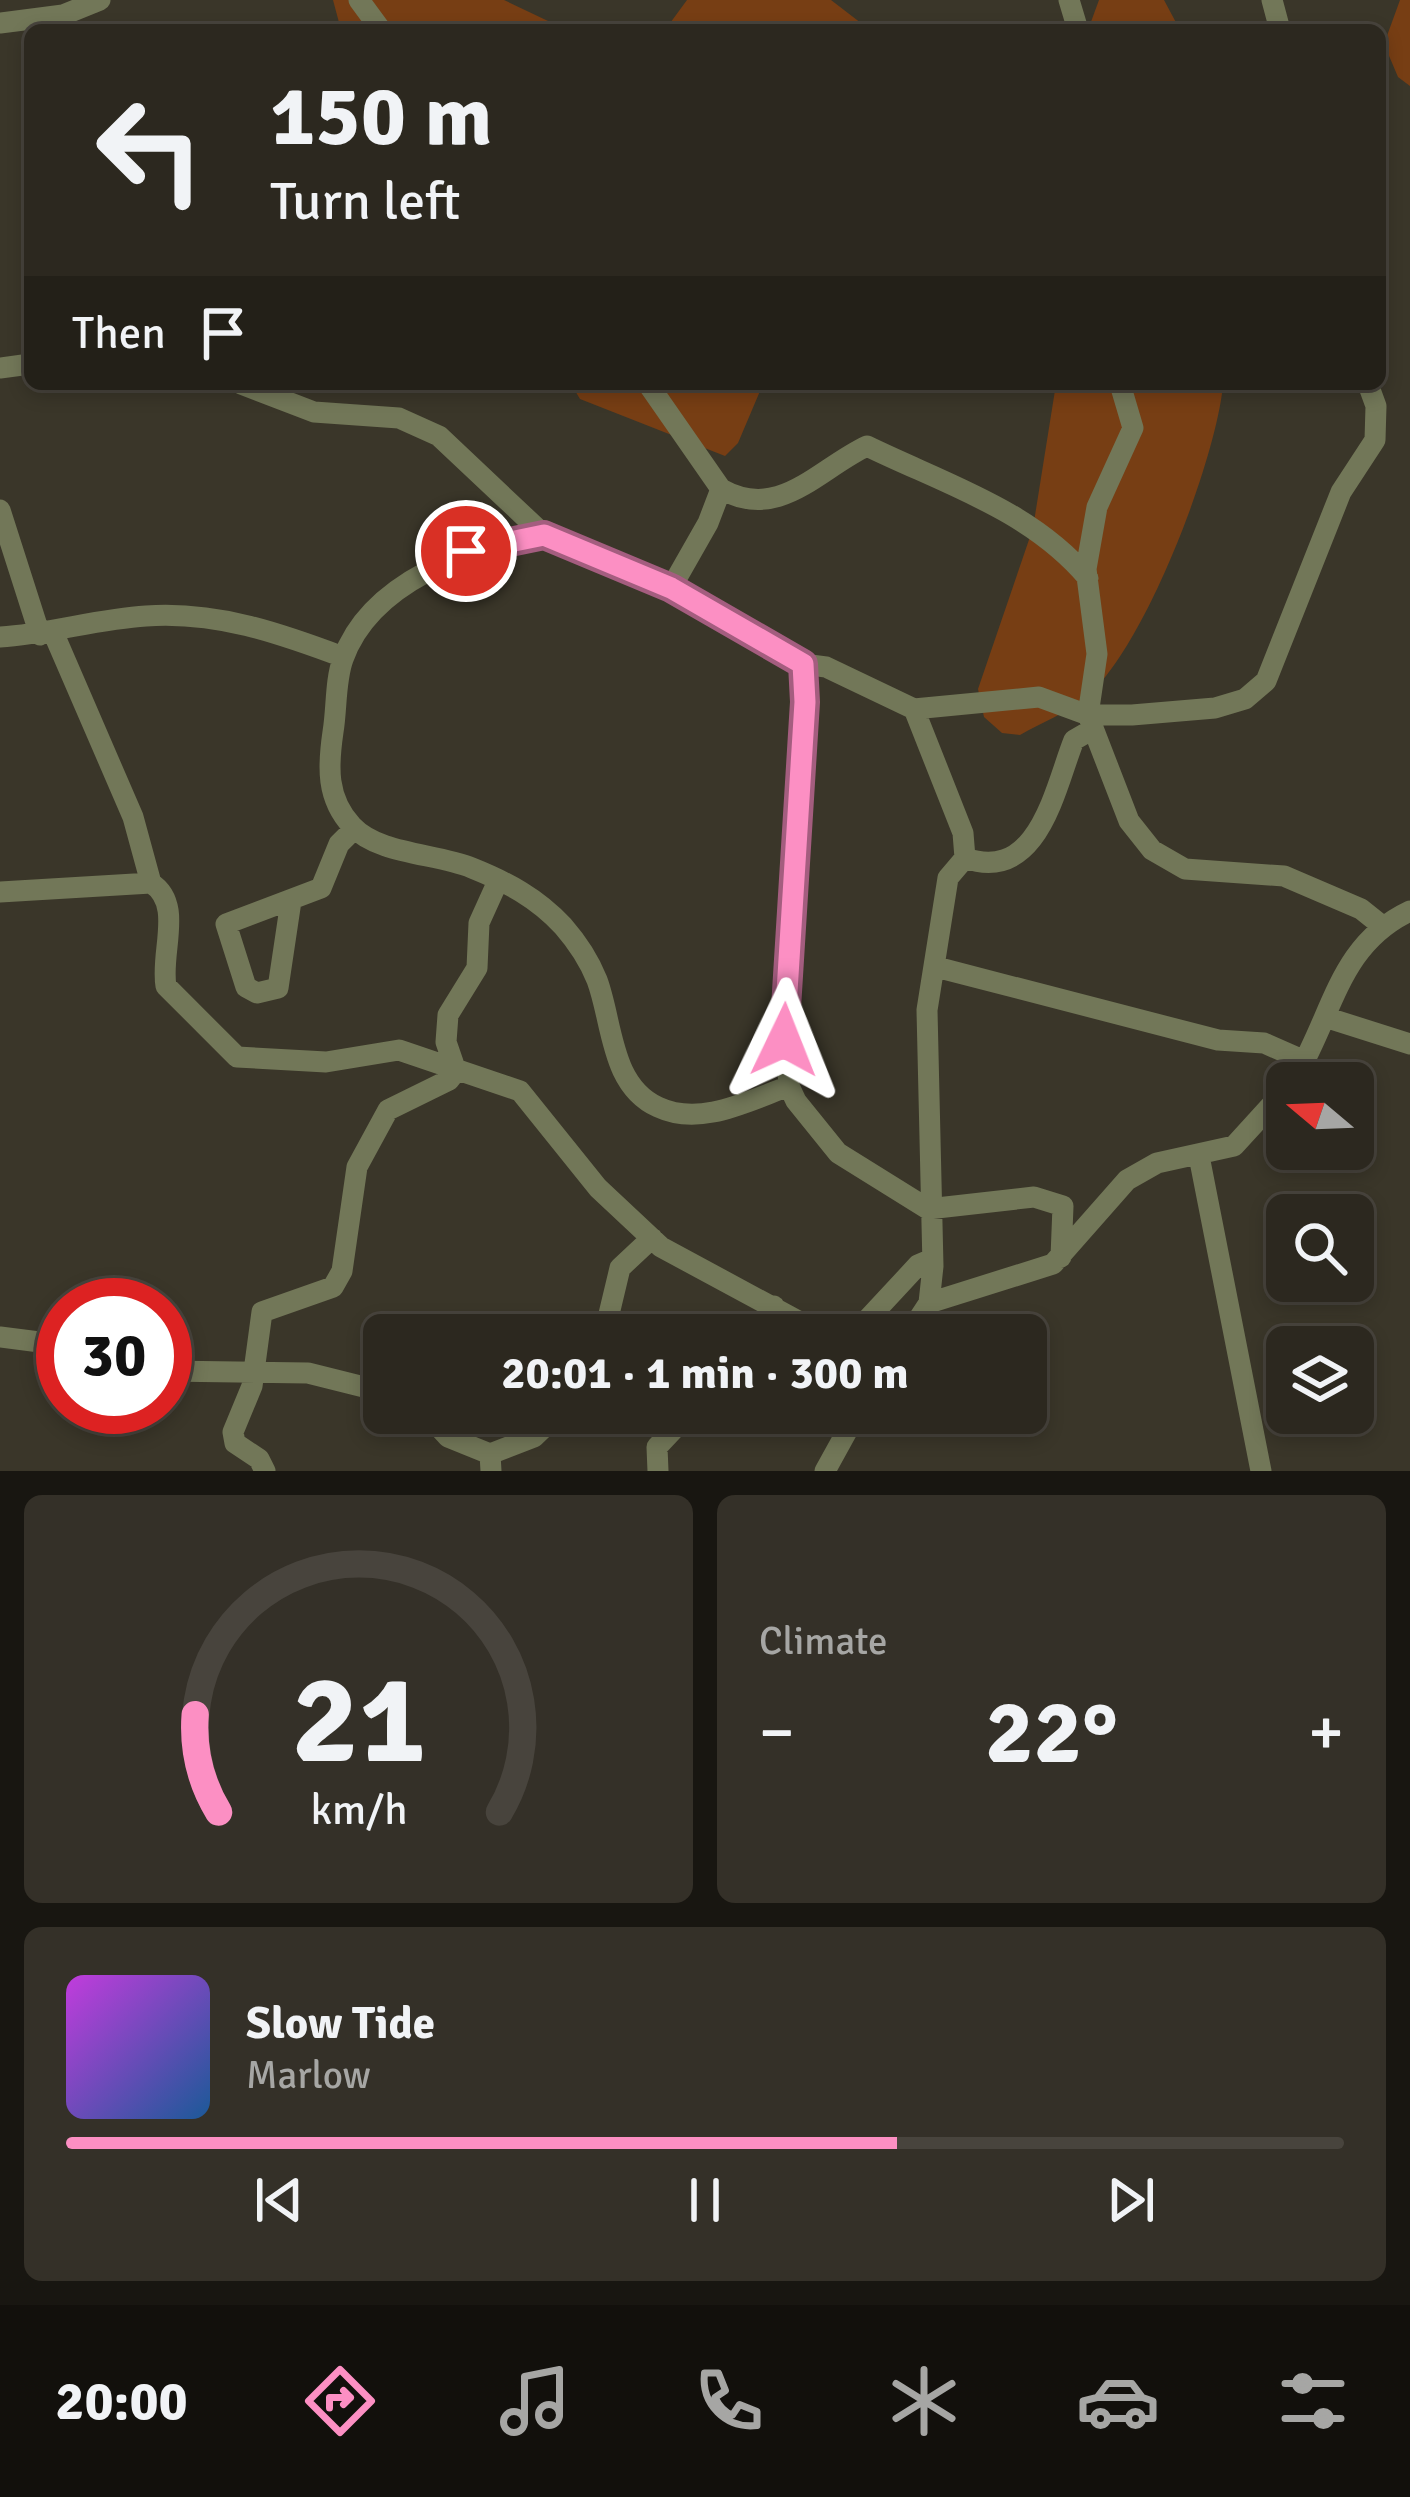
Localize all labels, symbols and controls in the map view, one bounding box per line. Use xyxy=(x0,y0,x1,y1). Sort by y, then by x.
text: 150 m xyxy=(270,65,492,169)
icon: left xyxy=(72,72,228,228)
text: Turn left xyxy=(270,168,460,235)
icon: arrive xyxy=(190,300,256,366)
text: Then xyxy=(72,306,166,361)
pin xyxy=(415,500,517,602)
icon: arrive xyxy=(433,518,499,584)
position arrow xyxy=(721,977,847,1103)
north arrow xyxy=(1266,1062,1374,1170)
map controls xyxy=(1266,1062,1374,1434)
button: search xyxy=(1266,1194,1374,1302)
speed limit sign: 30 xyxy=(36,1278,192,1434)
button: layers xyxy=(1266,1326,1374,1434)
text: 20:01 · 1 min · 300 m xyxy=(501,1346,909,1401)
text: Climate xyxy=(759,1617,888,1665)
text: 21 xyxy=(291,1644,426,1797)
text: 22° xyxy=(985,1677,1118,1788)
text: − xyxy=(759,1692,795,1773)
text: + xyxy=(1308,1692,1344,1773)
text: km/h xyxy=(310,1784,407,1837)
text: Slow Tide xyxy=(246,1996,435,2051)
text: Marlow xyxy=(246,2051,371,2099)
icon: previous xyxy=(246,2167,312,2233)
icon: pause xyxy=(672,2167,738,2233)
icon: next xyxy=(1098,2167,1164,2233)
icon: directions xyxy=(298,2359,382,2443)
icon: music xyxy=(493,2359,577,2443)
icon: phone xyxy=(687,2359,771,2443)
icon: climate xyxy=(882,2359,966,2443)
icon: car xyxy=(1076,2359,1160,2443)
icon: filters xyxy=(1271,2359,1355,2443)
text: 20:00 xyxy=(55,2368,188,2435)

